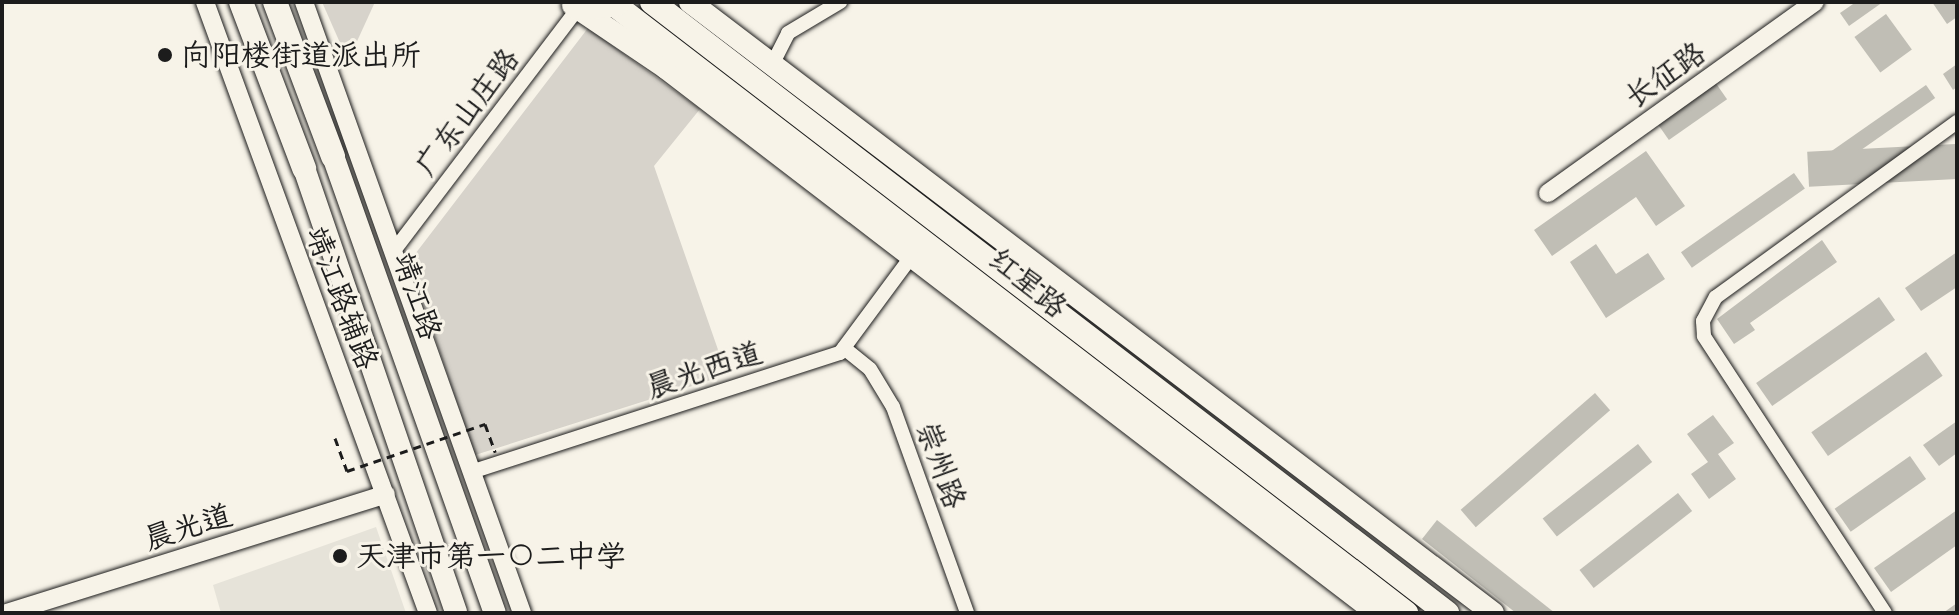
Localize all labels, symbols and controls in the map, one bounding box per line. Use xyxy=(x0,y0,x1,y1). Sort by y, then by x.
street label: 长征路 xyxy=(1618,34,1712,116)
place label: 向阳楼街道派出所 xyxy=(181,37,421,73)
street label: 广东山庄路 xyxy=(407,41,527,183)
marker: 向阳楼街道派出所 xyxy=(156,46,174,64)
street label: 靖江路辅路 xyxy=(298,222,386,374)
street label: 红星路 xyxy=(982,241,1074,325)
street label: 靖江路 xyxy=(385,248,449,344)
street label: 晨光西道 xyxy=(641,334,767,406)
street label: 崇州路 xyxy=(909,417,973,513)
street label: 晨光道 xyxy=(140,497,236,557)
place label: 天津市第一〇二中学 xyxy=(356,538,626,574)
marker: 天津市第一〇二中学 xyxy=(331,547,349,565)

